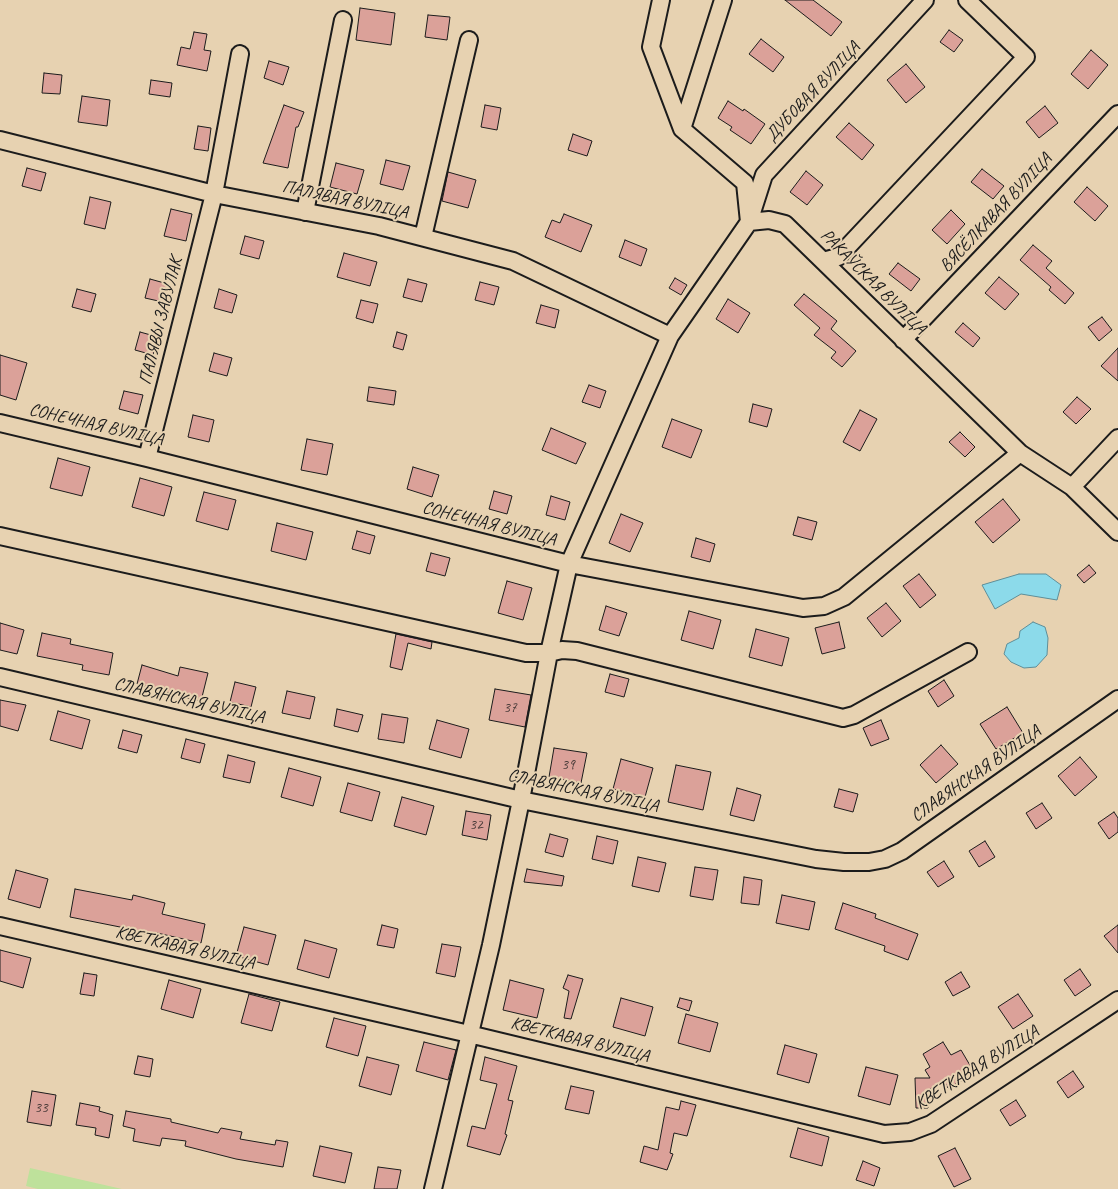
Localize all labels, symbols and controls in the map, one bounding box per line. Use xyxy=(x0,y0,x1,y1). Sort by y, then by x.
street label: ДУБОВАЯ ВУЛІЦА xyxy=(761,38,865,146)
street label: ВЯСЁЛКАВАЯ ВУЛІЦА xyxy=(935,149,1057,277)
street label: ПАЛЯВАЯ ВУЛІЦА xyxy=(280,176,410,224)
street label: РАКАЎСКАЯ ВУЛІЦА xyxy=(816,225,930,339)
street label: ПАЛЯВЫ ЗАВУЛАК xyxy=(135,255,187,387)
street label: СОНЕЧНАЯ ВУЛІЦА xyxy=(27,399,165,451)
street label: СОНЕЧНАЯ ВУЛІЦА xyxy=(420,497,558,551)
street label: СЛАВЯНСКАЯ ВУЛІЦА xyxy=(112,673,266,729)
house number: 37 xyxy=(503,699,517,717)
street label: СЛАВЯНСКАЯ ВУЛІЦА xyxy=(907,721,1045,827)
house number: 39 xyxy=(561,756,575,774)
street label: СЛАВЯНСКАЯ ВУЛІЦА xyxy=(506,764,660,818)
house number: 32 xyxy=(469,816,483,834)
street label: КВЕТКАВАЯ ВУЛІЦА xyxy=(114,922,256,974)
street label: КВЕТКАВАЯ ВУЛІЦА xyxy=(509,1012,651,1068)
street label: КВЕТКАВАЯ ВУЛІЦА xyxy=(911,1021,1043,1115)
house number: 33 xyxy=(34,1099,48,1117)

